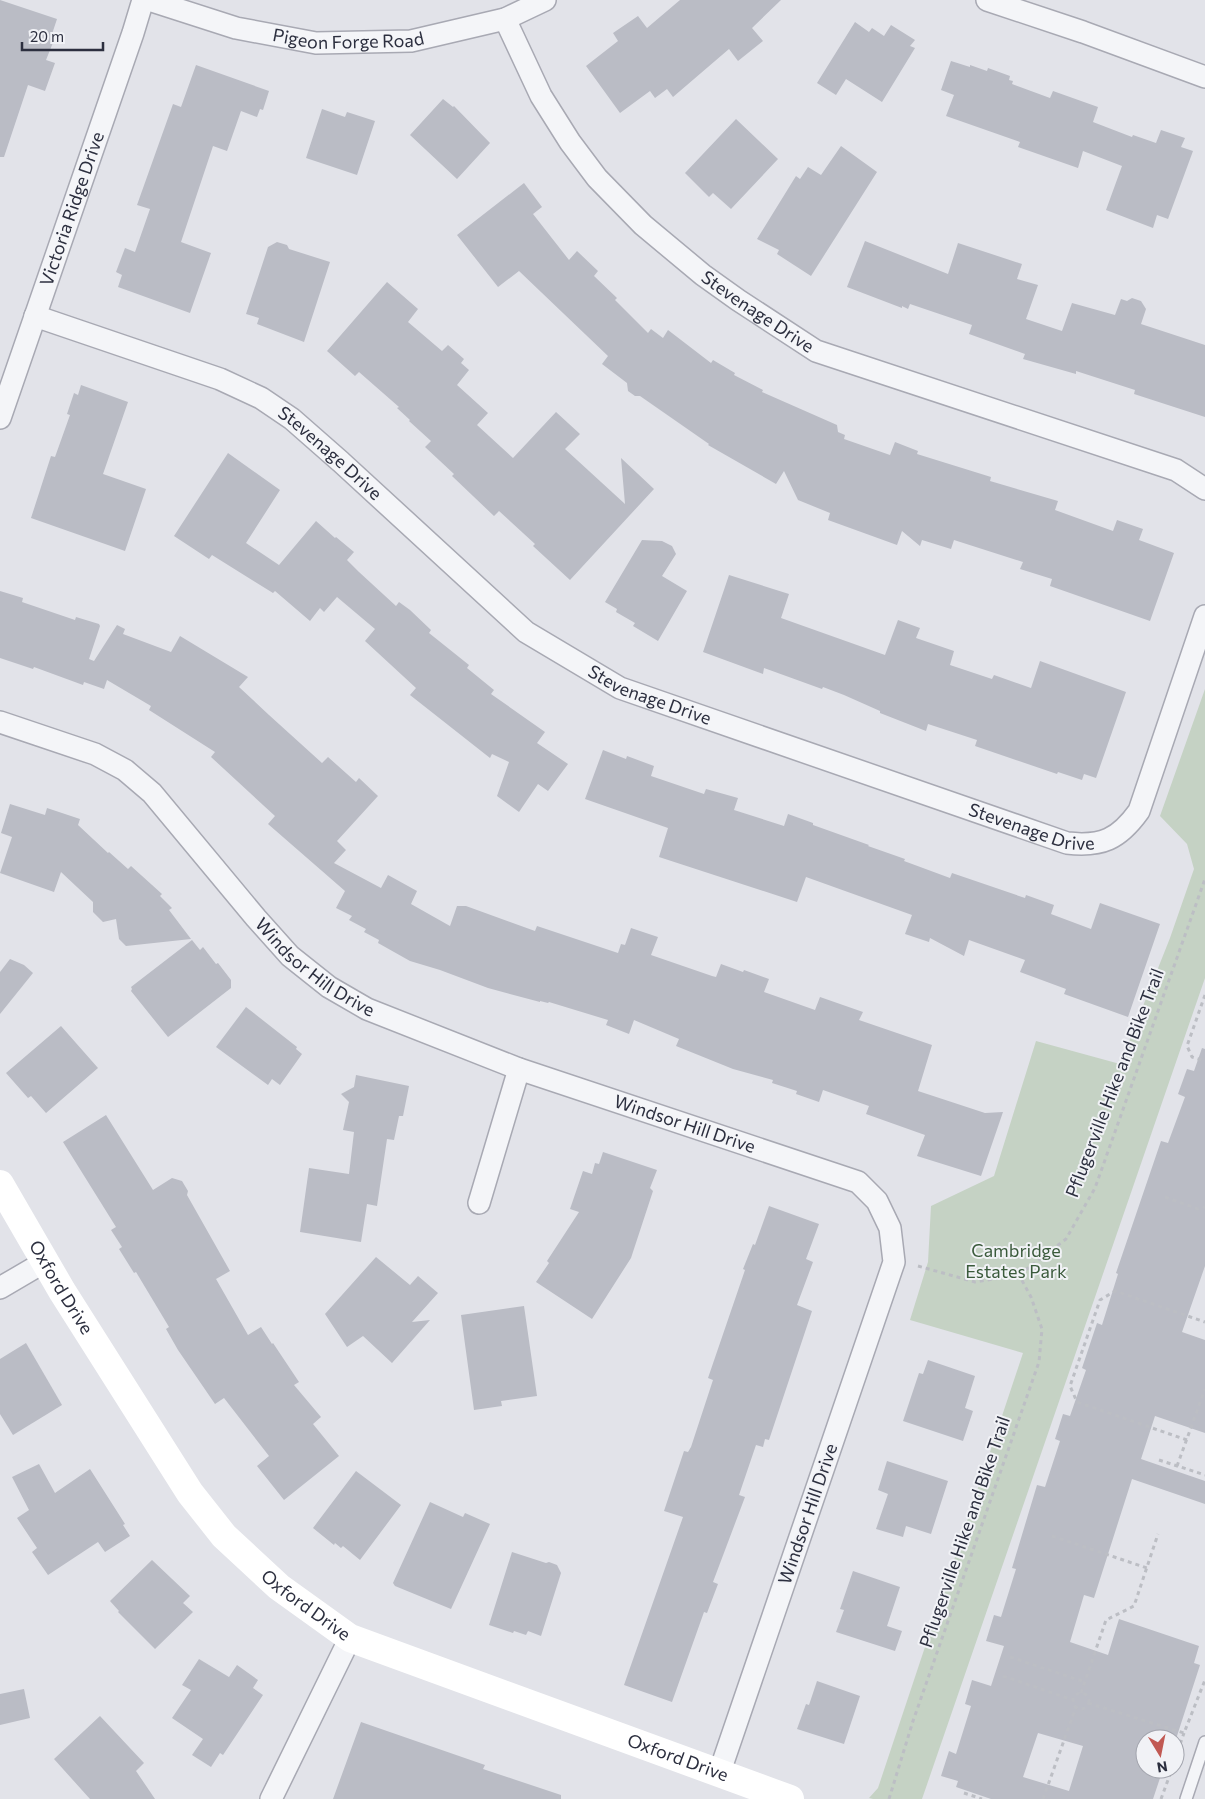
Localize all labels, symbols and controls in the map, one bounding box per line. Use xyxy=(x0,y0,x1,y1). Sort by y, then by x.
scale bar xyxy=(22,20,104,52)
street label: Pigeon Forge Road xyxy=(271,23,426,53)
text: 20 m xyxy=(30,27,64,45)
street label: Victoria Ridge Drive xyxy=(34,129,108,289)
street label: Stevenage Drive xyxy=(697,265,818,357)
street label: Stevenage Drive xyxy=(274,401,387,504)
street label: Stevenage Drive xyxy=(584,660,714,729)
street label: Stevenage Drive xyxy=(966,798,1095,854)
street label: Windsor Hill Drive xyxy=(251,913,378,1021)
street label: Pflugerville Hike and Bike Trail xyxy=(1060,965,1168,1200)
street label: Windsor Hill Drive xyxy=(611,1089,758,1157)
street label: Oxford Drive xyxy=(25,1236,98,1338)
park label: Cambridge Estates Park xyxy=(965,1239,1067,1282)
street label: Pflugerville Hike and Bike Trail xyxy=(914,1413,1014,1650)
street label: Windsor Hill Drive xyxy=(773,1440,841,1587)
street label: Oxford Drive xyxy=(257,1564,355,1645)
street label: Oxford Drive xyxy=(625,1728,732,1785)
north arrow xyxy=(1135,1729,1185,1779)
text: N xyxy=(1156,1758,1169,1777)

